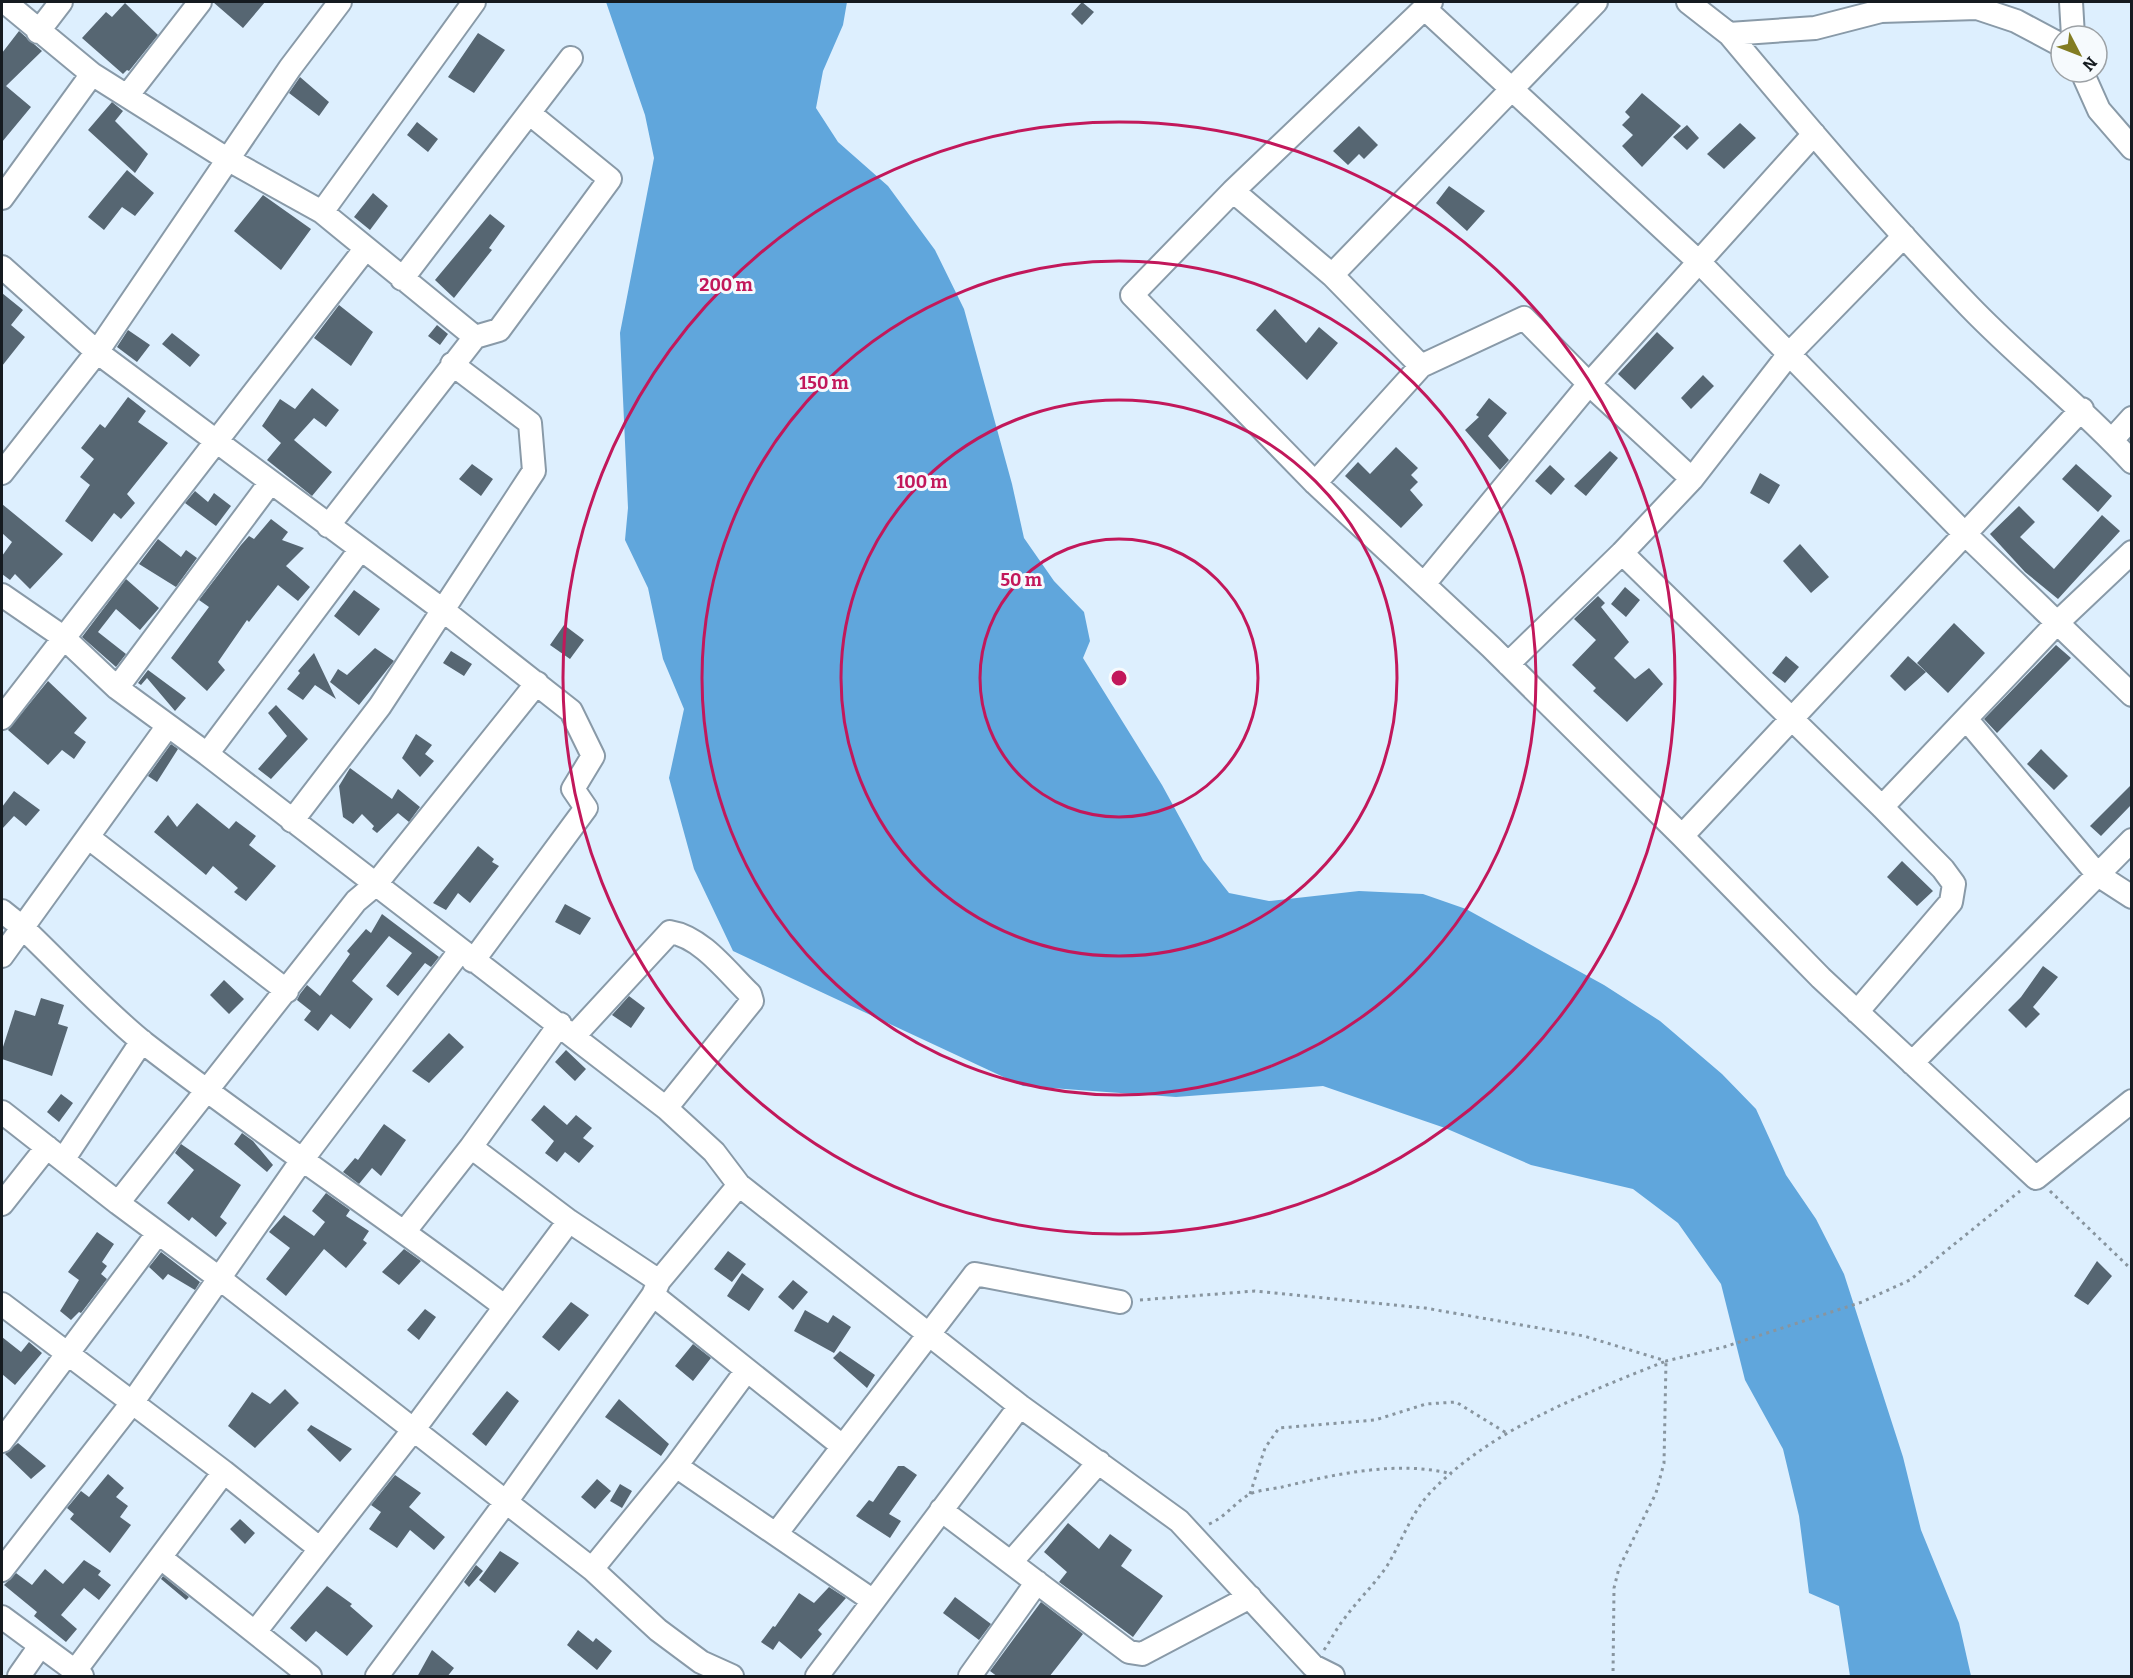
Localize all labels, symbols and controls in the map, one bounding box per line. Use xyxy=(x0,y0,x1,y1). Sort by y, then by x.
north arrow xyxy=(2049,24,2109,84)
text: N xyxy=(2079,53,2101,75)
text: 200 m xyxy=(699,274,753,296)
text: 150 m xyxy=(799,372,849,394)
text: 100 m xyxy=(896,471,948,493)
text: 50 m xyxy=(1000,569,1042,591)
centre of rings xyxy=(1109,668,1129,688)

